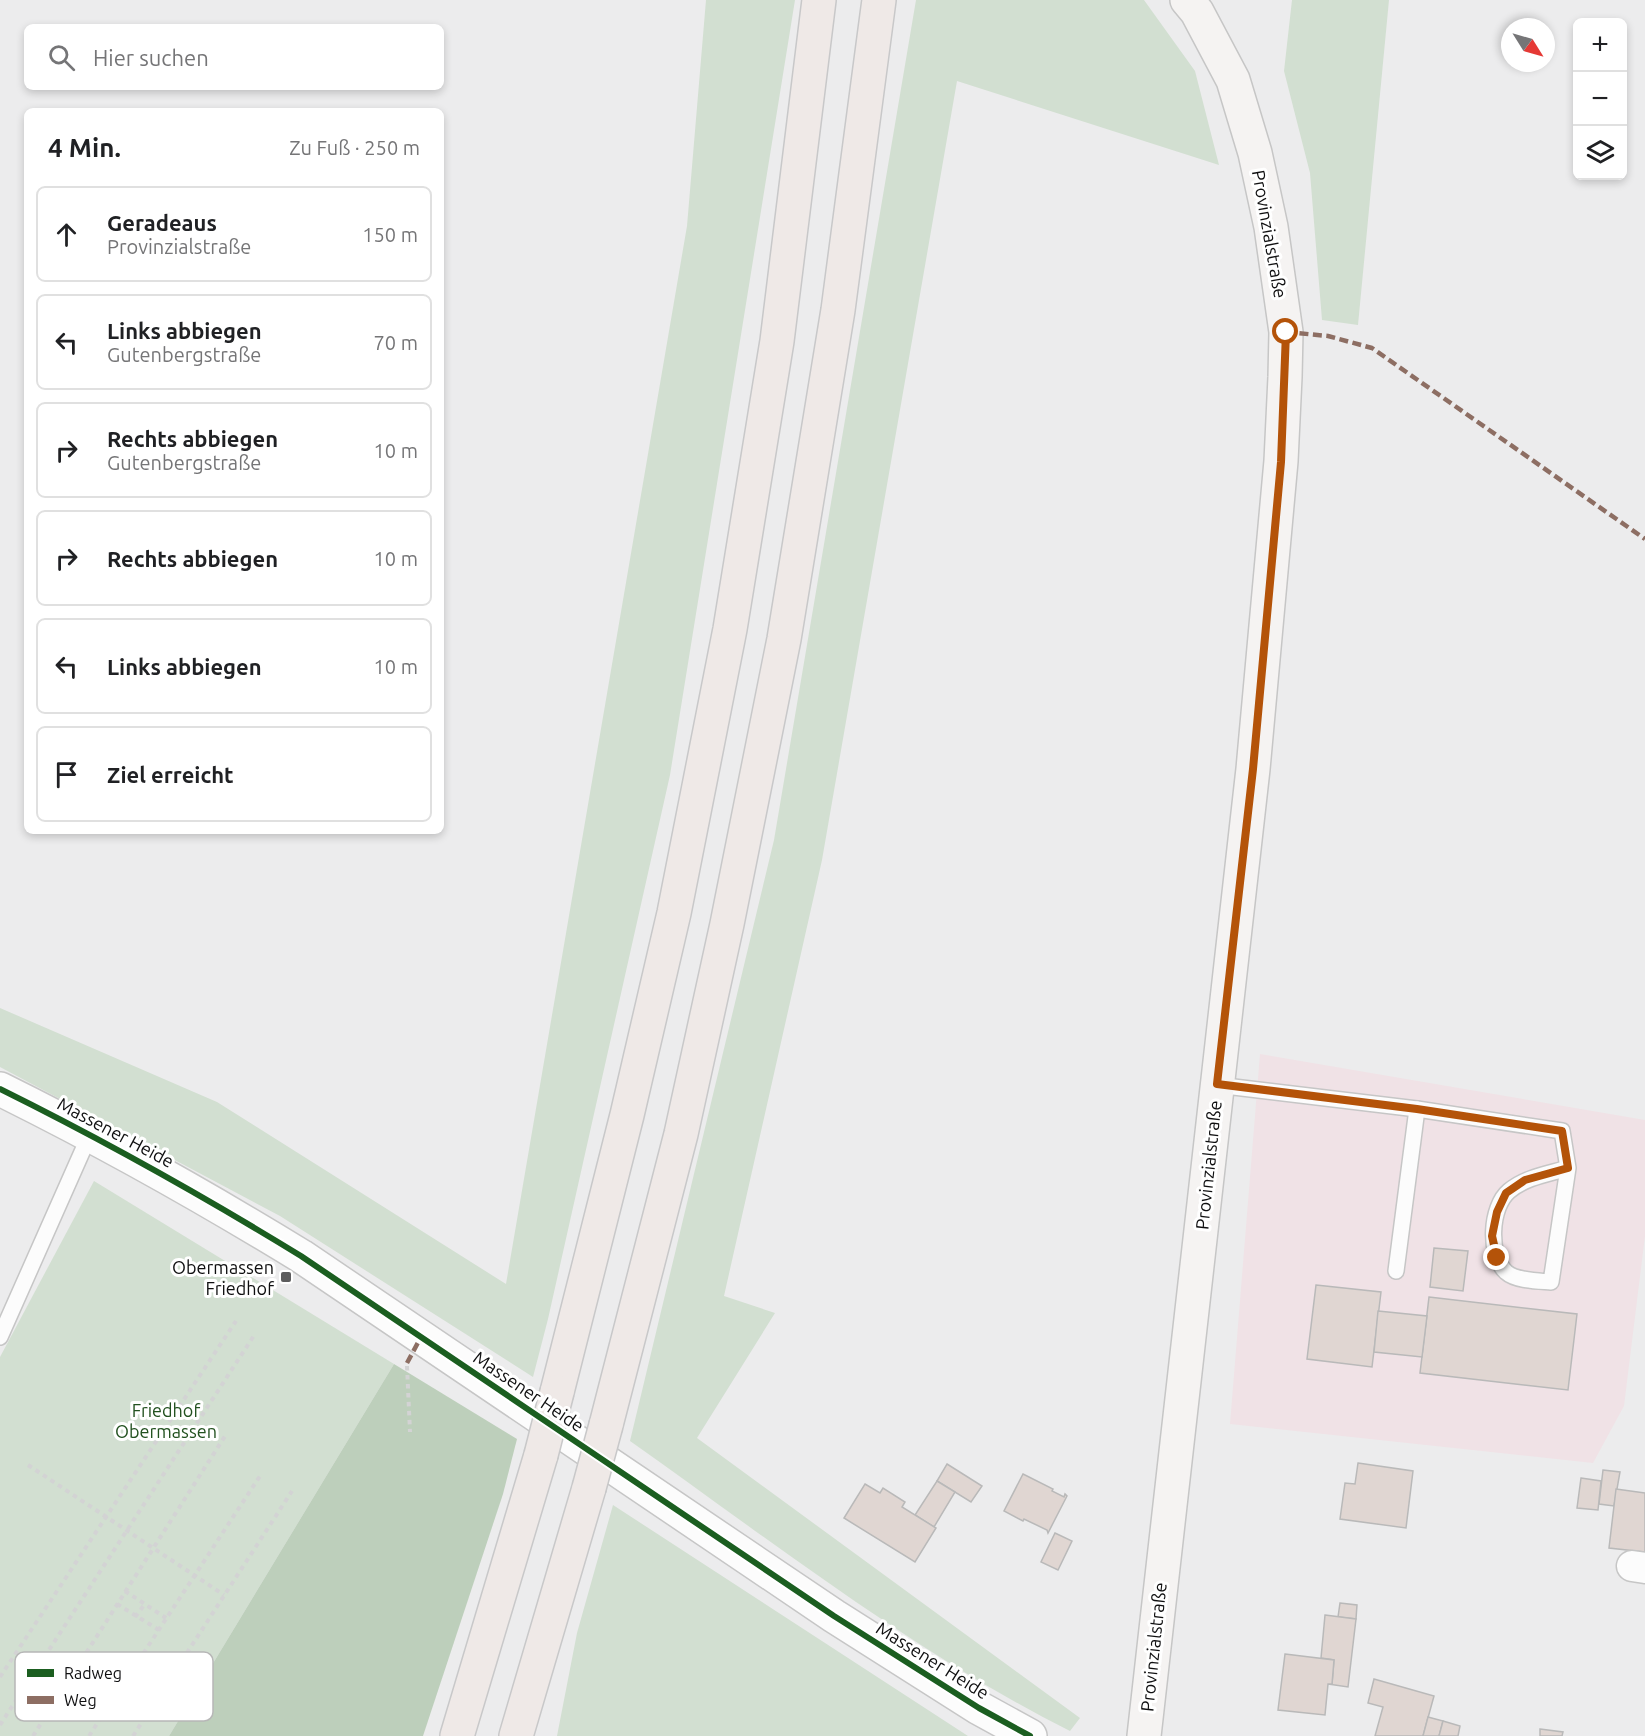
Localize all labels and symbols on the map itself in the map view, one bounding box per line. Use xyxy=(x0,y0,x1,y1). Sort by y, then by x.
north arrow xyxy=(1501,18,1555,72)
street label: Provinzialstraße xyxy=(1249,168,1291,300)
route start xyxy=(1272,318,1298,344)
street label: Massener Heide xyxy=(54,1093,178,1171)
street label: Provinzialstraße xyxy=(1191,1099,1225,1231)
route end xyxy=(1483,1244,1509,1270)
place label: Obermassen Friedhof xyxy=(172,1257,274,1298)
marker: Obermassen Friedhof xyxy=(279,1270,293,1284)
street label: Massener Heide xyxy=(470,1347,588,1435)
park label: Friedhof Obermassen xyxy=(115,1400,217,1441)
street label: Provinzialstraße xyxy=(1136,1581,1170,1713)
street label: Massener Heide xyxy=(873,1617,993,1703)
legend xyxy=(15,1652,213,1721)
text: Radweg xyxy=(64,1664,122,1682)
text: Weg xyxy=(64,1691,97,1709)

